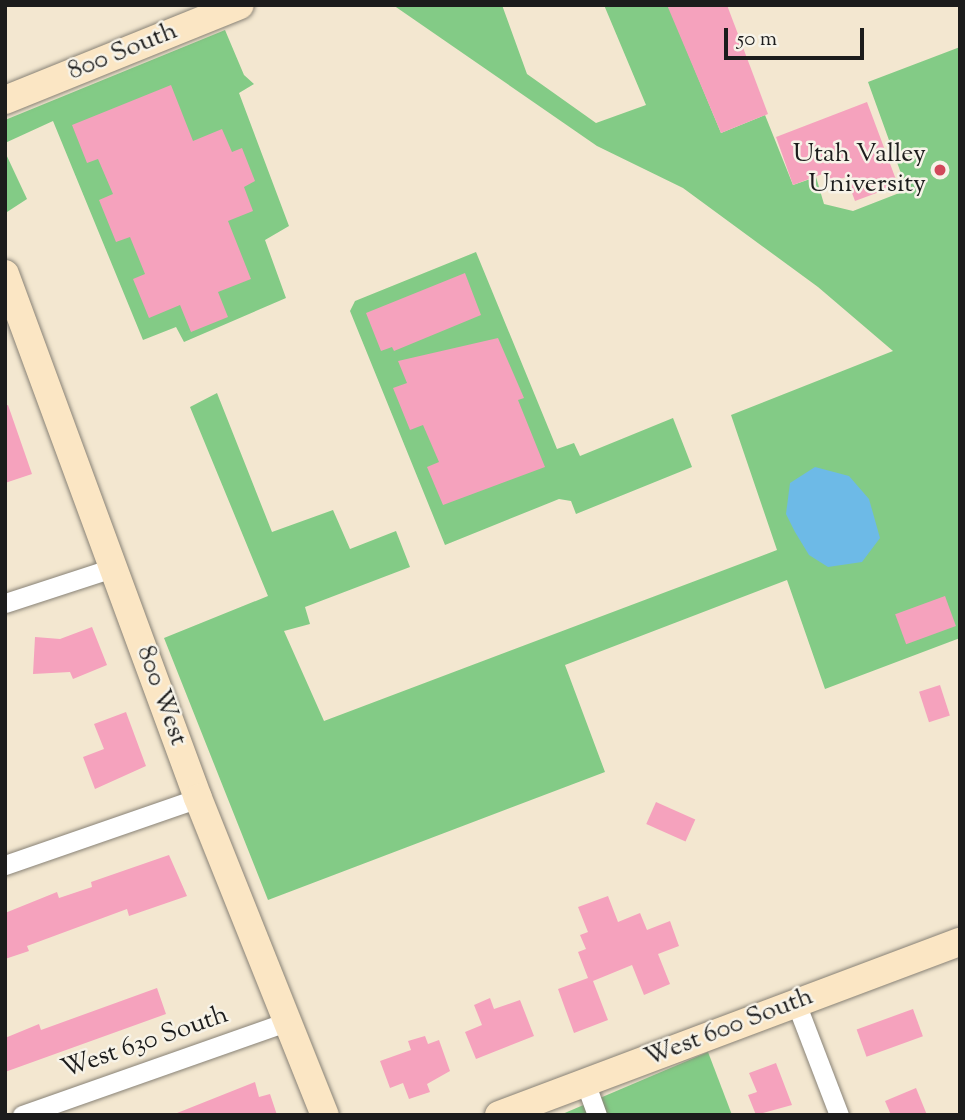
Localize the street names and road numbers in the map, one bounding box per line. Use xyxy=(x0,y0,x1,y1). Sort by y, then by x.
street label: 800 South xyxy=(64,16,182,88)
street label: 800 West xyxy=(129,642,193,750)
street label: West 600 South xyxy=(640,982,818,1074)
street label: West 630 South xyxy=(57,1000,233,1086)

